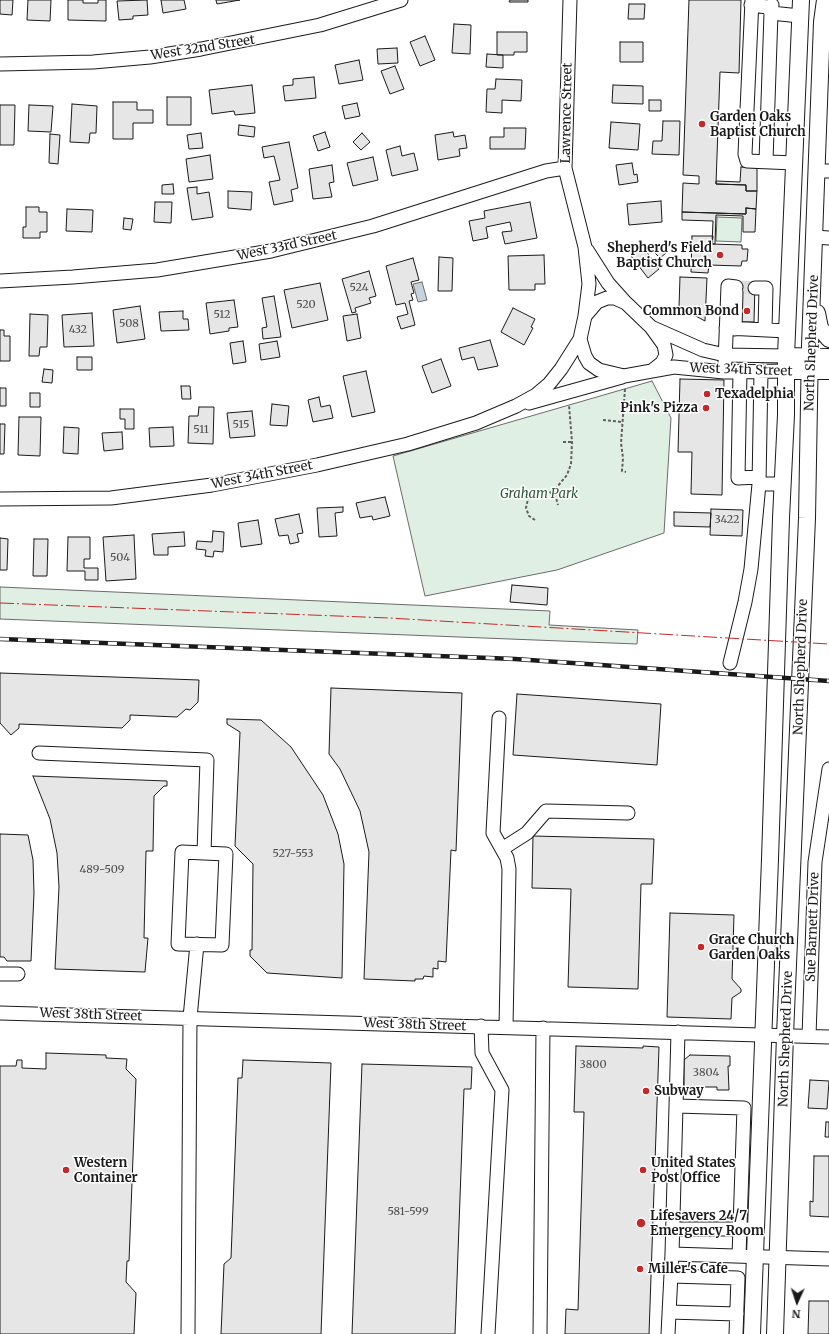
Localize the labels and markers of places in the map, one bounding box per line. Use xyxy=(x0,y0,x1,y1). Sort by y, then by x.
place label: Garden Oaks Baptist Church xyxy=(710,109,806,140)
marker: Garden Oaks Baptist Church xyxy=(697,119,707,129)
place label: Shepherd's Field Baptist Church xyxy=(607,240,712,271)
marker: Shepherd's Field Baptist Church xyxy=(715,250,725,260)
place label: Common Bond xyxy=(643,303,739,319)
marker: Common Bond xyxy=(742,306,752,316)
place label: Texadelphia xyxy=(715,386,794,402)
marker: Texadelphia xyxy=(702,389,712,399)
place label: Pink's Pizza xyxy=(620,400,698,416)
marker: Pink's Pizza xyxy=(701,403,711,413)
place label: Grace Church Garden Oaks xyxy=(709,932,794,963)
marker: Grace Church Garden Oaks xyxy=(696,942,706,952)
place label: Subway xyxy=(654,1083,704,1099)
marker: Subway xyxy=(641,1086,651,1096)
place label: Western Container xyxy=(74,1155,138,1186)
place label: United States Post Office xyxy=(651,1155,736,1186)
marker: Western Container xyxy=(61,1165,71,1175)
marker: United States Post Office xyxy=(638,1165,648,1175)
place label: Lifesavers 24/7 Emergency Room xyxy=(650,1208,764,1239)
marker: Lifesavers 24/7 Emergency Room xyxy=(635,1217,647,1229)
place label: Miller's Cafe xyxy=(648,1261,728,1277)
marker: Miller's Cafe xyxy=(635,1264,645,1274)

